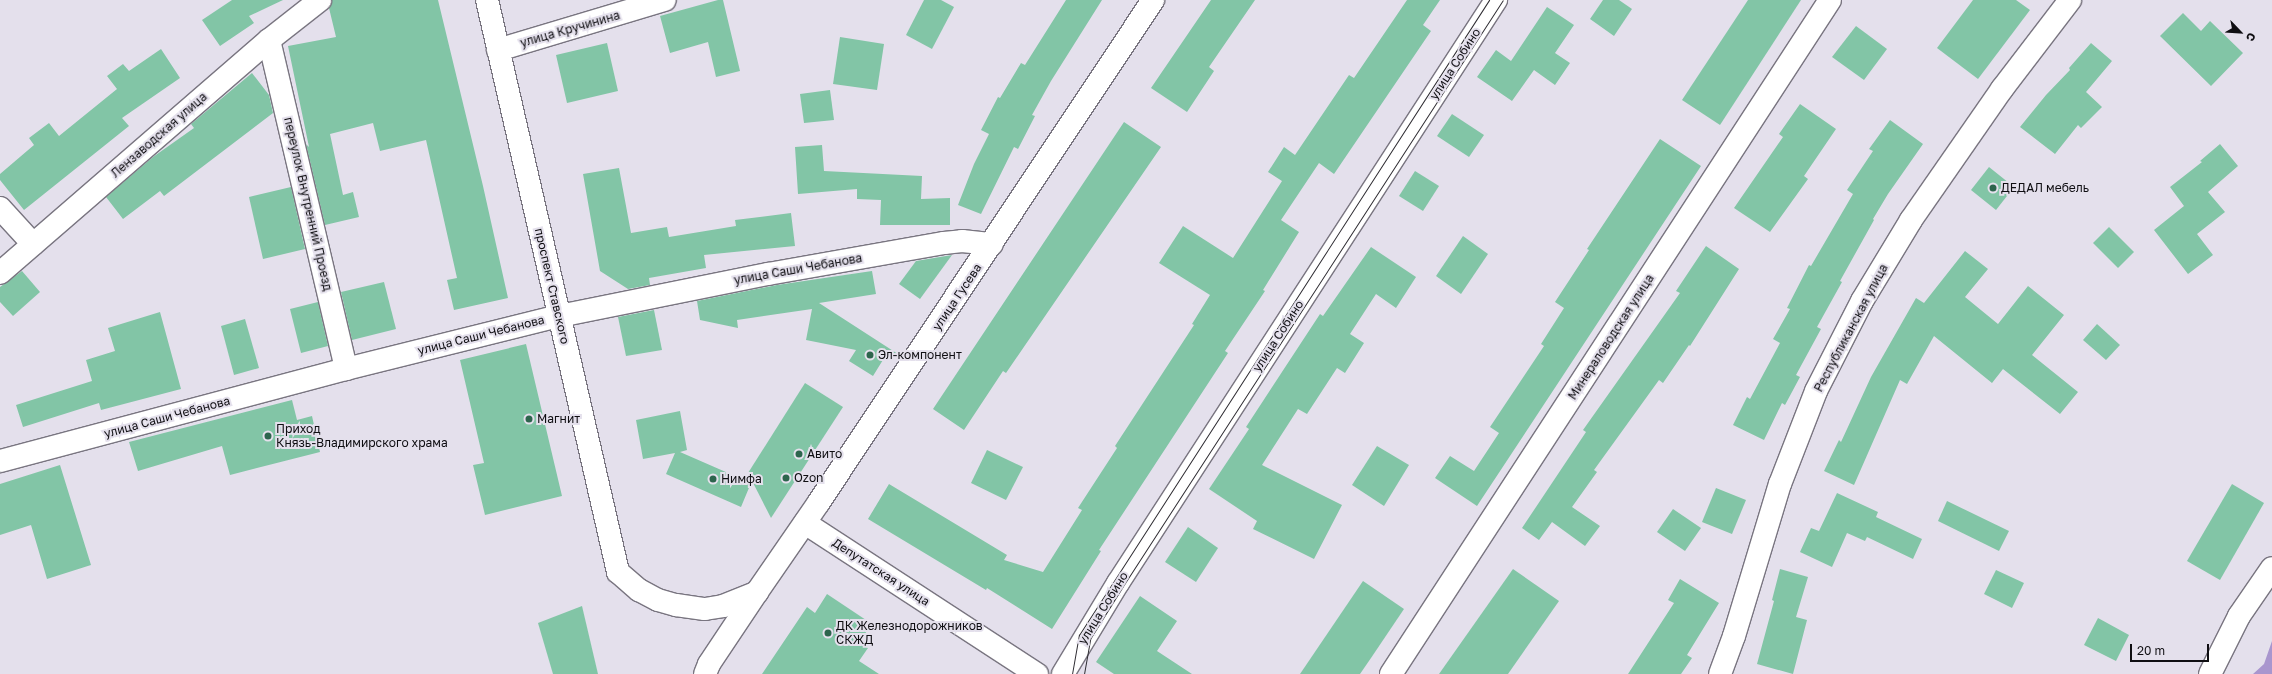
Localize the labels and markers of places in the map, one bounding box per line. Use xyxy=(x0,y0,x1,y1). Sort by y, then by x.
place label: ДЕДАЛ мебель xyxy=(2001,181,2089,195)
marker: ДЕДАЛ мебель xyxy=(1988,183,1998,193)
place label: Эл-компонент xyxy=(878,348,962,362)
marker: Эл-компонент xyxy=(865,350,875,360)
place label: Магнит xyxy=(537,412,580,426)
marker: Магнит xyxy=(524,414,534,424)
place label: Приход Князь-Владимирского храма xyxy=(276,422,448,450)
marker: Приход Князь-Владимирского храма xyxy=(263,431,273,441)
place label: Авито xyxy=(807,447,842,461)
marker: Авито xyxy=(794,449,804,459)
place label: Ozon xyxy=(794,471,823,485)
place label: Нимфа xyxy=(721,472,762,486)
marker: Ozon xyxy=(781,473,791,483)
marker: Нимфа xyxy=(708,474,718,484)
place label: ДК Железнодорожников СКЖД xyxy=(836,619,983,647)
marker: ДК Железнодорожников СКЖД xyxy=(823,628,833,638)

